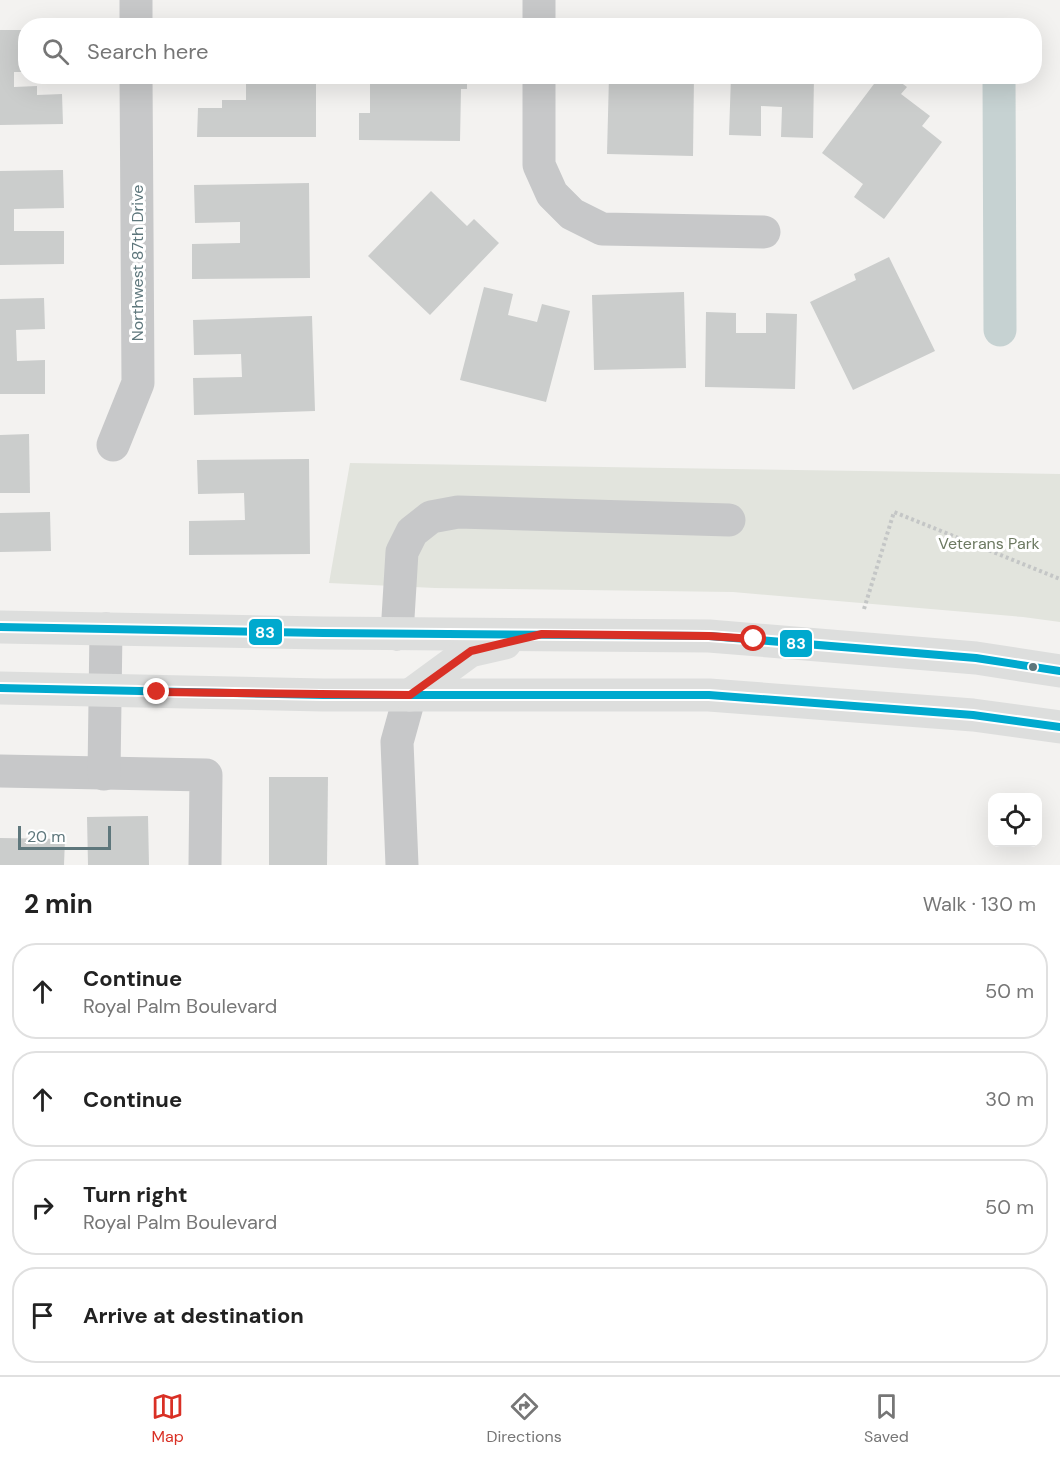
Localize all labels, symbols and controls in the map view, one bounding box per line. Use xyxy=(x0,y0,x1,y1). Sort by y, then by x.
search box xyxy=(18,18,1042,84)
icon: search xyxy=(39,35,72,68)
text: Search here xyxy=(87,37,208,66)
street label: Northwest 87th Drive xyxy=(127,185,148,341)
park label: Veterans Park xyxy=(938,533,1040,554)
line badge: 83 xyxy=(248,618,283,646)
text: 83 xyxy=(255,622,275,643)
route start xyxy=(740,625,766,651)
line badge: 83 xyxy=(779,629,813,658)
text: 83 xyxy=(786,633,806,654)
unlabelled marker xyxy=(1027,661,1039,673)
route end xyxy=(143,678,169,704)
map controls xyxy=(988,793,1042,847)
button: locate xyxy=(988,793,1042,847)
scale bar xyxy=(18,823,111,850)
text: 20 m xyxy=(27,826,66,847)
text: 2 min xyxy=(24,887,93,921)
text: Walk · 130 m xyxy=(923,891,1036,917)
text: Continue xyxy=(83,964,182,993)
icon: ahead xyxy=(26,975,59,1008)
text: 50 m xyxy=(985,978,1034,1004)
text: Royal Palm Boulevard xyxy=(83,993,277,1019)
icon: ahead xyxy=(26,1083,59,1116)
text: Continue xyxy=(83,1085,182,1114)
text: 30 m xyxy=(985,1086,1034,1112)
text: Turn right xyxy=(83,1180,188,1209)
icon: right xyxy=(26,1191,59,1224)
text: 50 m xyxy=(985,1194,1034,1220)
text: Royal Palm Boulevard xyxy=(83,1209,277,1235)
icon: arrive xyxy=(26,1299,59,1332)
text: Arrive at destination xyxy=(83,1301,304,1330)
tab: Map xyxy=(151,1390,184,1447)
tab: Directions xyxy=(486,1390,562,1447)
tab: Saved xyxy=(864,1390,909,1447)

